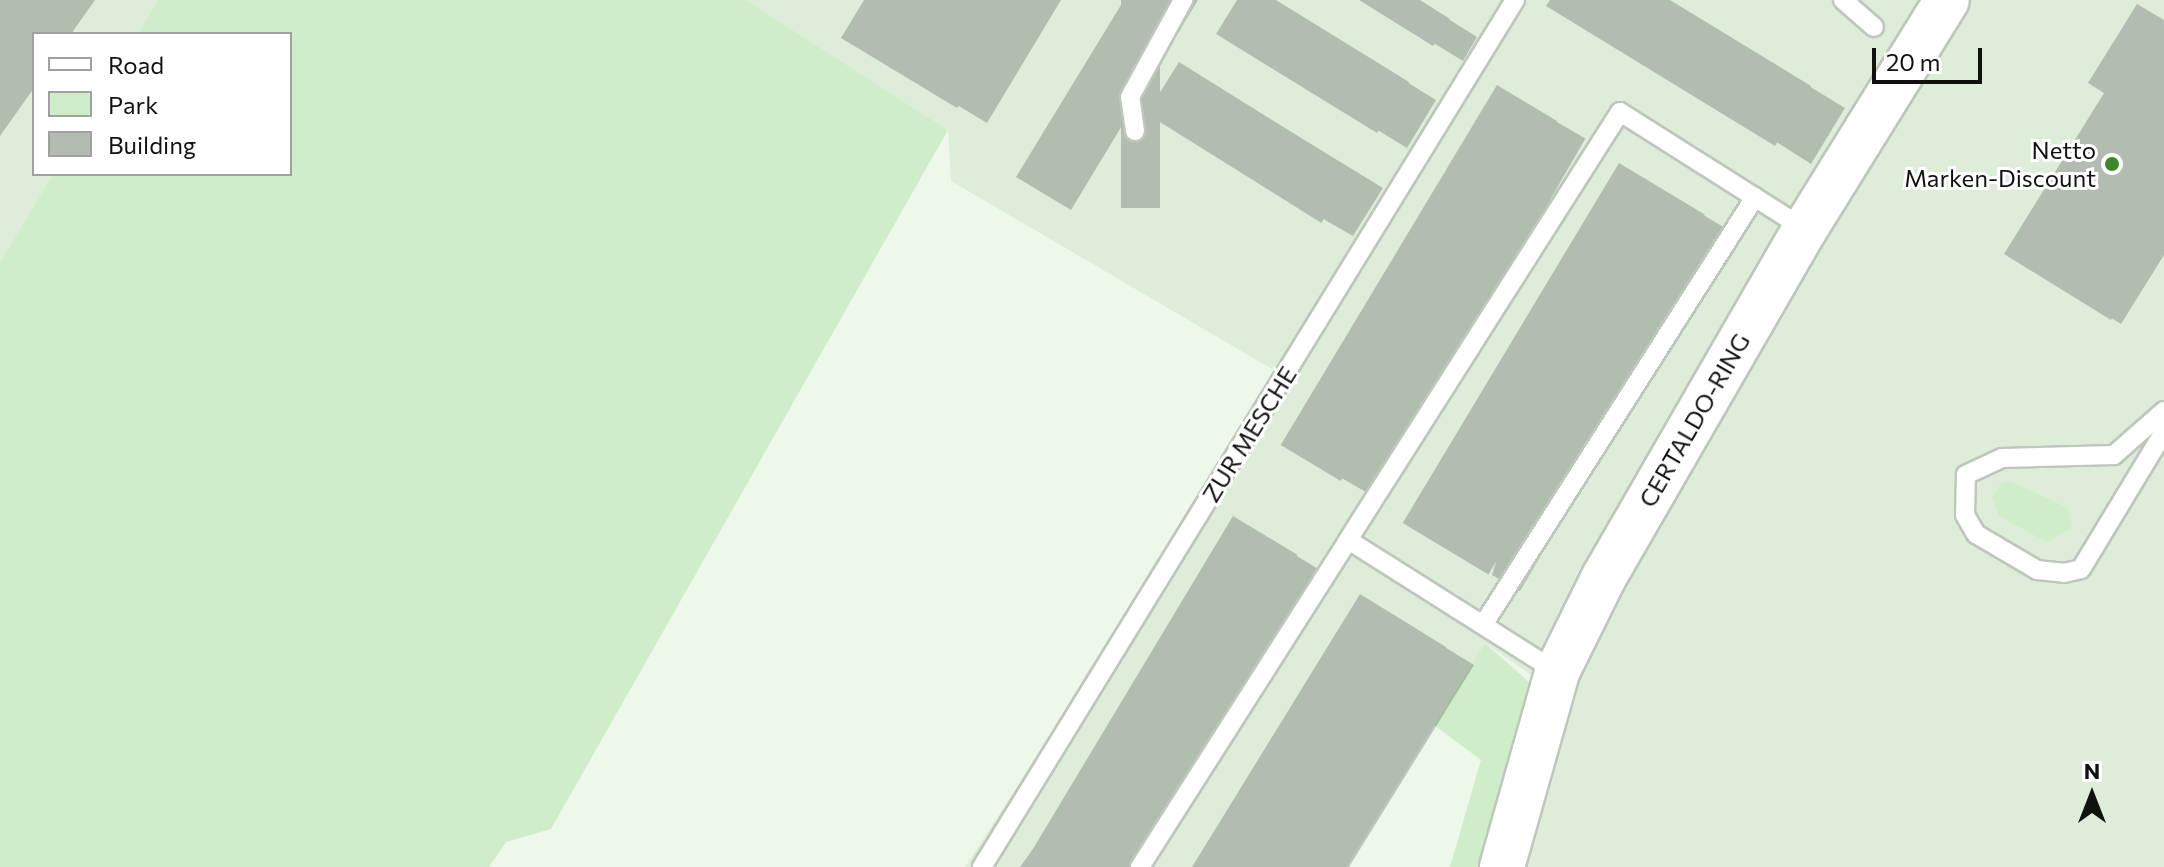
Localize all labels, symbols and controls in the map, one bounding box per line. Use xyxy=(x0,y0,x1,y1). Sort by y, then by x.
legend xyxy=(32,32,292,176)
scale bar xyxy=(1876,32,1986,82)
text: 20 m xyxy=(1886,47,1940,76)
text: Road xyxy=(108,50,164,79)
text: Park xyxy=(108,90,158,119)
text: Building xyxy=(108,130,196,159)
place label: Netto Marken-Discount xyxy=(1904,136,2096,192)
marker: Netto Marken-Discount xyxy=(2103,155,2121,173)
street label: CERTALDO-RING xyxy=(1633,328,1755,512)
street label: ZUR MESCHE xyxy=(1196,361,1302,507)
north arrow xyxy=(2052,755,2132,835)
text: N xyxy=(2084,757,2100,784)

